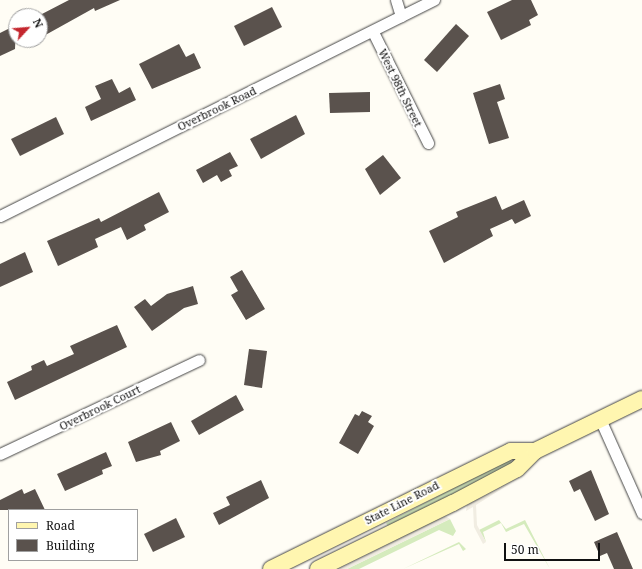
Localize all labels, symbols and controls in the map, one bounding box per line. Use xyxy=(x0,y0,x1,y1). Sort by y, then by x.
north arrow xyxy=(8,8,48,48)
text: N xyxy=(30,16,47,30)
street label: West 98th Street xyxy=(375,47,425,129)
street label: Overbrook Road xyxy=(175,84,259,134)
street label: Overbrook Court xyxy=(57,383,143,433)
street label: State Line Road xyxy=(363,479,441,527)
legend xyxy=(8,509,138,561)
text: Road xyxy=(46,517,75,534)
scale bar xyxy=(506,535,602,561)
text: Building xyxy=(46,537,94,554)
text: 50 m xyxy=(511,541,539,558)

